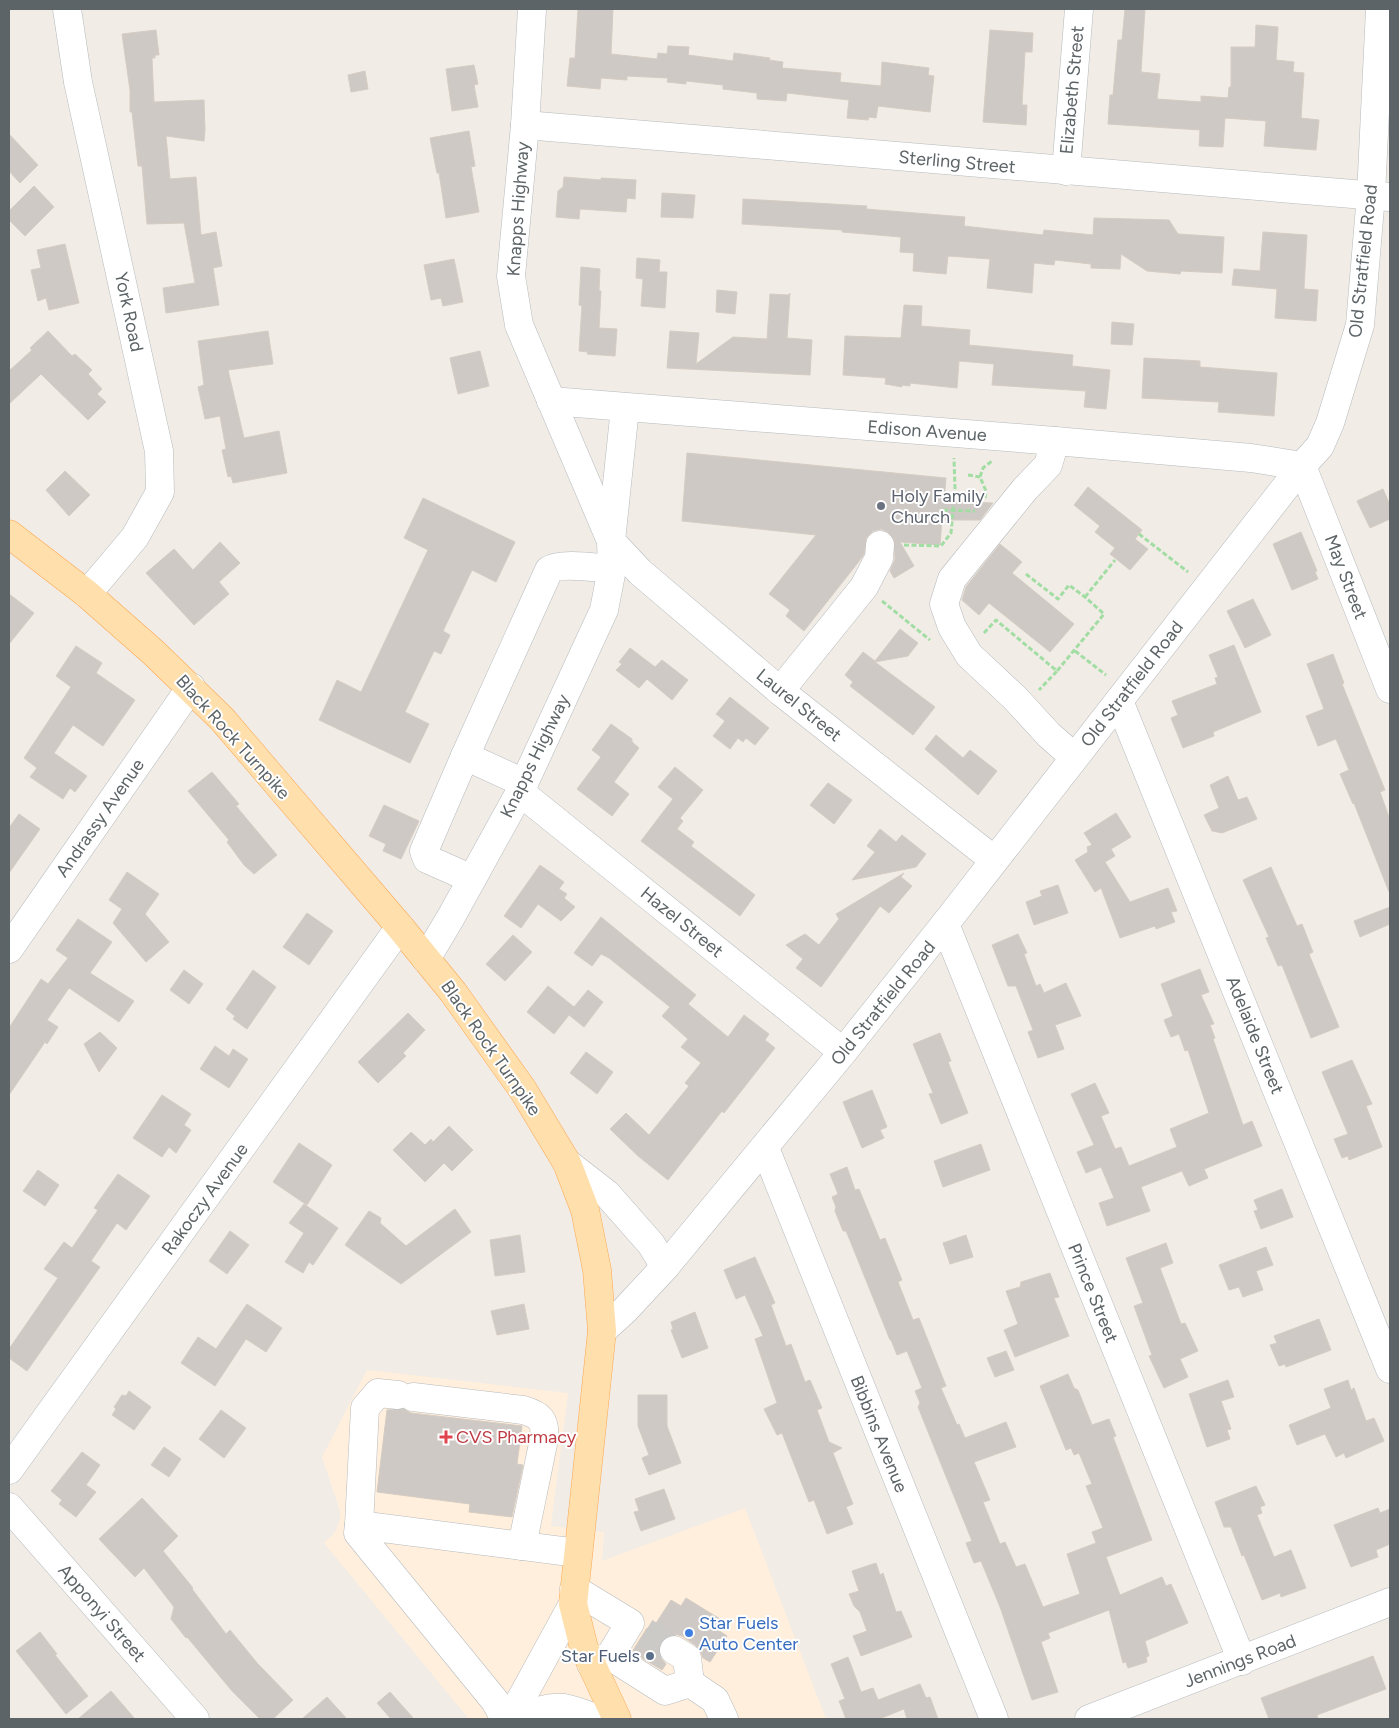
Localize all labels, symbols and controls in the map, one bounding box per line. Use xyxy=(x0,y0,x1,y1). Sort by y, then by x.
street label: Elizabeth Street xyxy=(1055,25,1089,155)
street label: Knapps Highway xyxy=(502,140,534,277)
street label: Sterling Street xyxy=(898,146,1017,178)
street label: Old Stratfield Road xyxy=(1344,183,1382,339)
street label: York Road xyxy=(110,270,148,354)
street label: Edison Avenue xyxy=(867,416,988,446)
place label: Holy Family Church xyxy=(891,485,985,528)
marker: Holy Family Church xyxy=(875,500,887,512)
street label: May Street xyxy=(1320,532,1372,622)
street label: Old Stratfield Road xyxy=(1076,617,1188,751)
street label: Laurel Street xyxy=(752,664,846,746)
street label: Black Rock Turnpike xyxy=(171,670,295,804)
street label: Knapps Highway xyxy=(496,690,575,821)
street label: Andrassy Avenue xyxy=(51,754,149,881)
street label: Hazel Street xyxy=(636,882,728,962)
street label: Old Stratfield Road xyxy=(826,936,940,1070)
street label: Adelaide Street xyxy=(1221,973,1289,1097)
street label: Black Rock Turnpike xyxy=(436,976,546,1120)
street label: Rakoczy Avenue xyxy=(157,1139,253,1259)
street label: Prince Street xyxy=(1063,1240,1123,1346)
street label: Bibbins Avenue xyxy=(846,1372,913,1496)
place label: CVS Pharmacy xyxy=(456,1426,577,1448)
marker: CVS Pharmacy xyxy=(440,1431,452,1443)
street label: Apponyi Street xyxy=(54,1560,151,1667)
place label: Star Fuels Auto Center xyxy=(699,1612,798,1655)
marker: Star Fuels Auto Center xyxy=(683,1627,695,1639)
street label: Jennings Road xyxy=(1181,1630,1299,1692)
place label: Star Fuels xyxy=(561,1645,640,1667)
marker: Star Fuels xyxy=(644,1650,656,1662)

